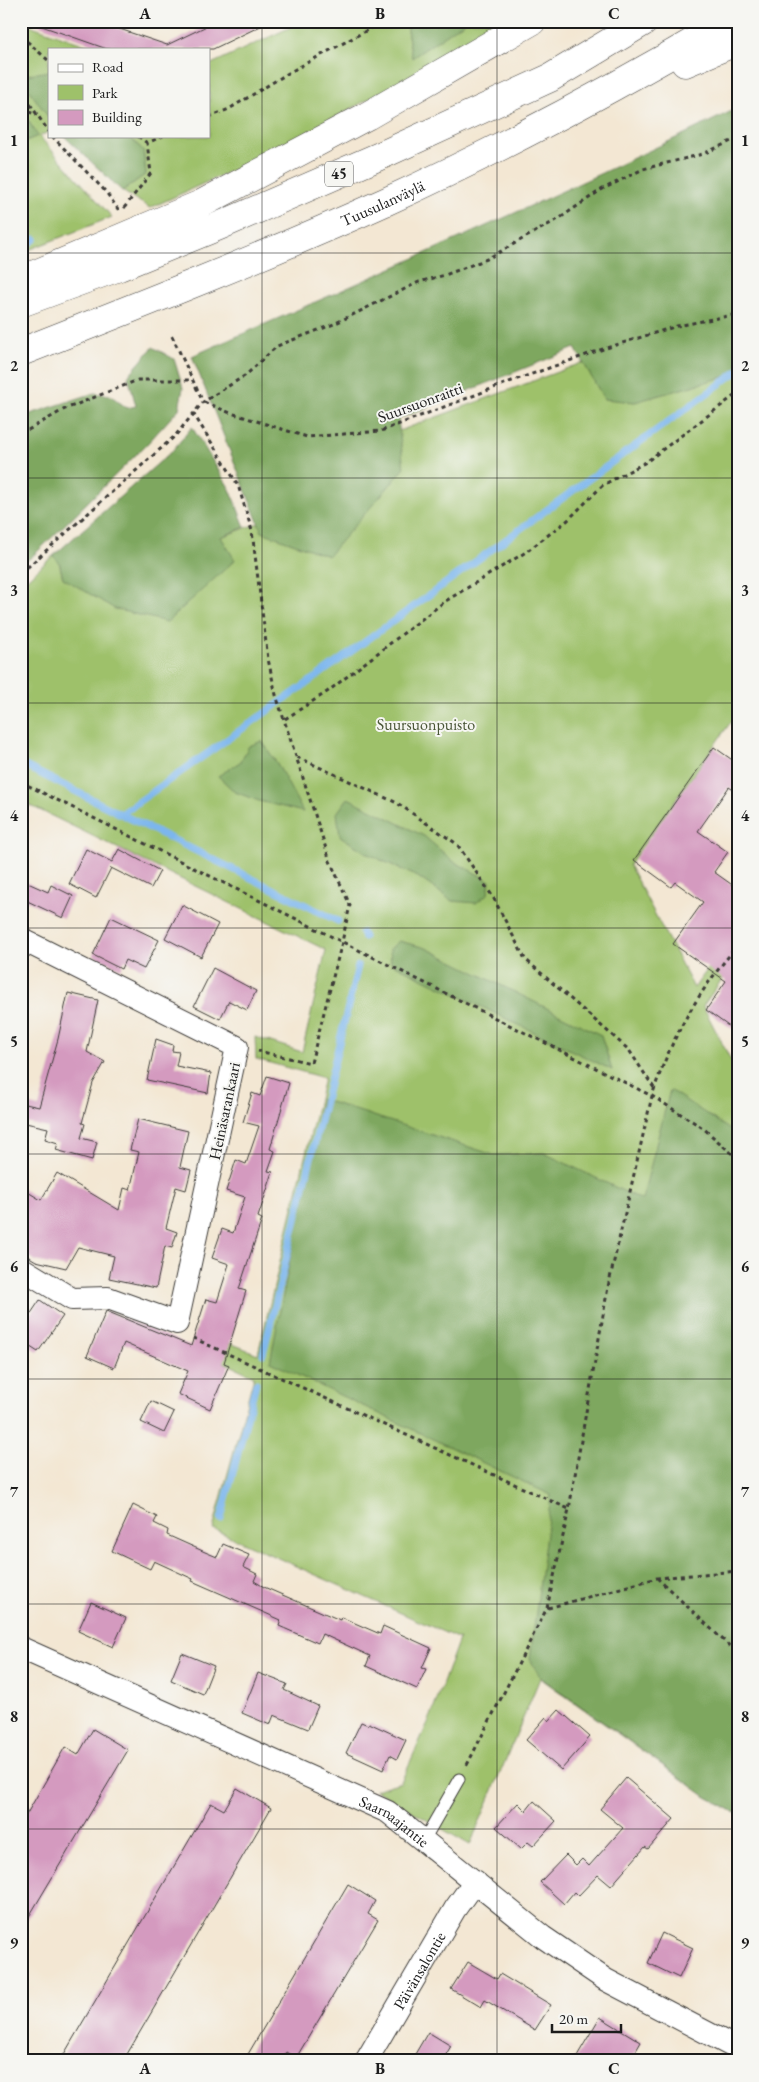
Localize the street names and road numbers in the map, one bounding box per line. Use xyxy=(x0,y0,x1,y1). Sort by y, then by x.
road number: 45 xyxy=(325,162,353,186)
street label: Tuusulanväylä xyxy=(337,175,428,231)
street label: Suursuonraitti xyxy=(375,377,466,428)
street label: Heinäsarankaari xyxy=(204,1060,245,1162)
street label: Saarnaajantie xyxy=(356,1791,433,1852)
street label: Päivänsalontie xyxy=(388,1928,451,2013)

